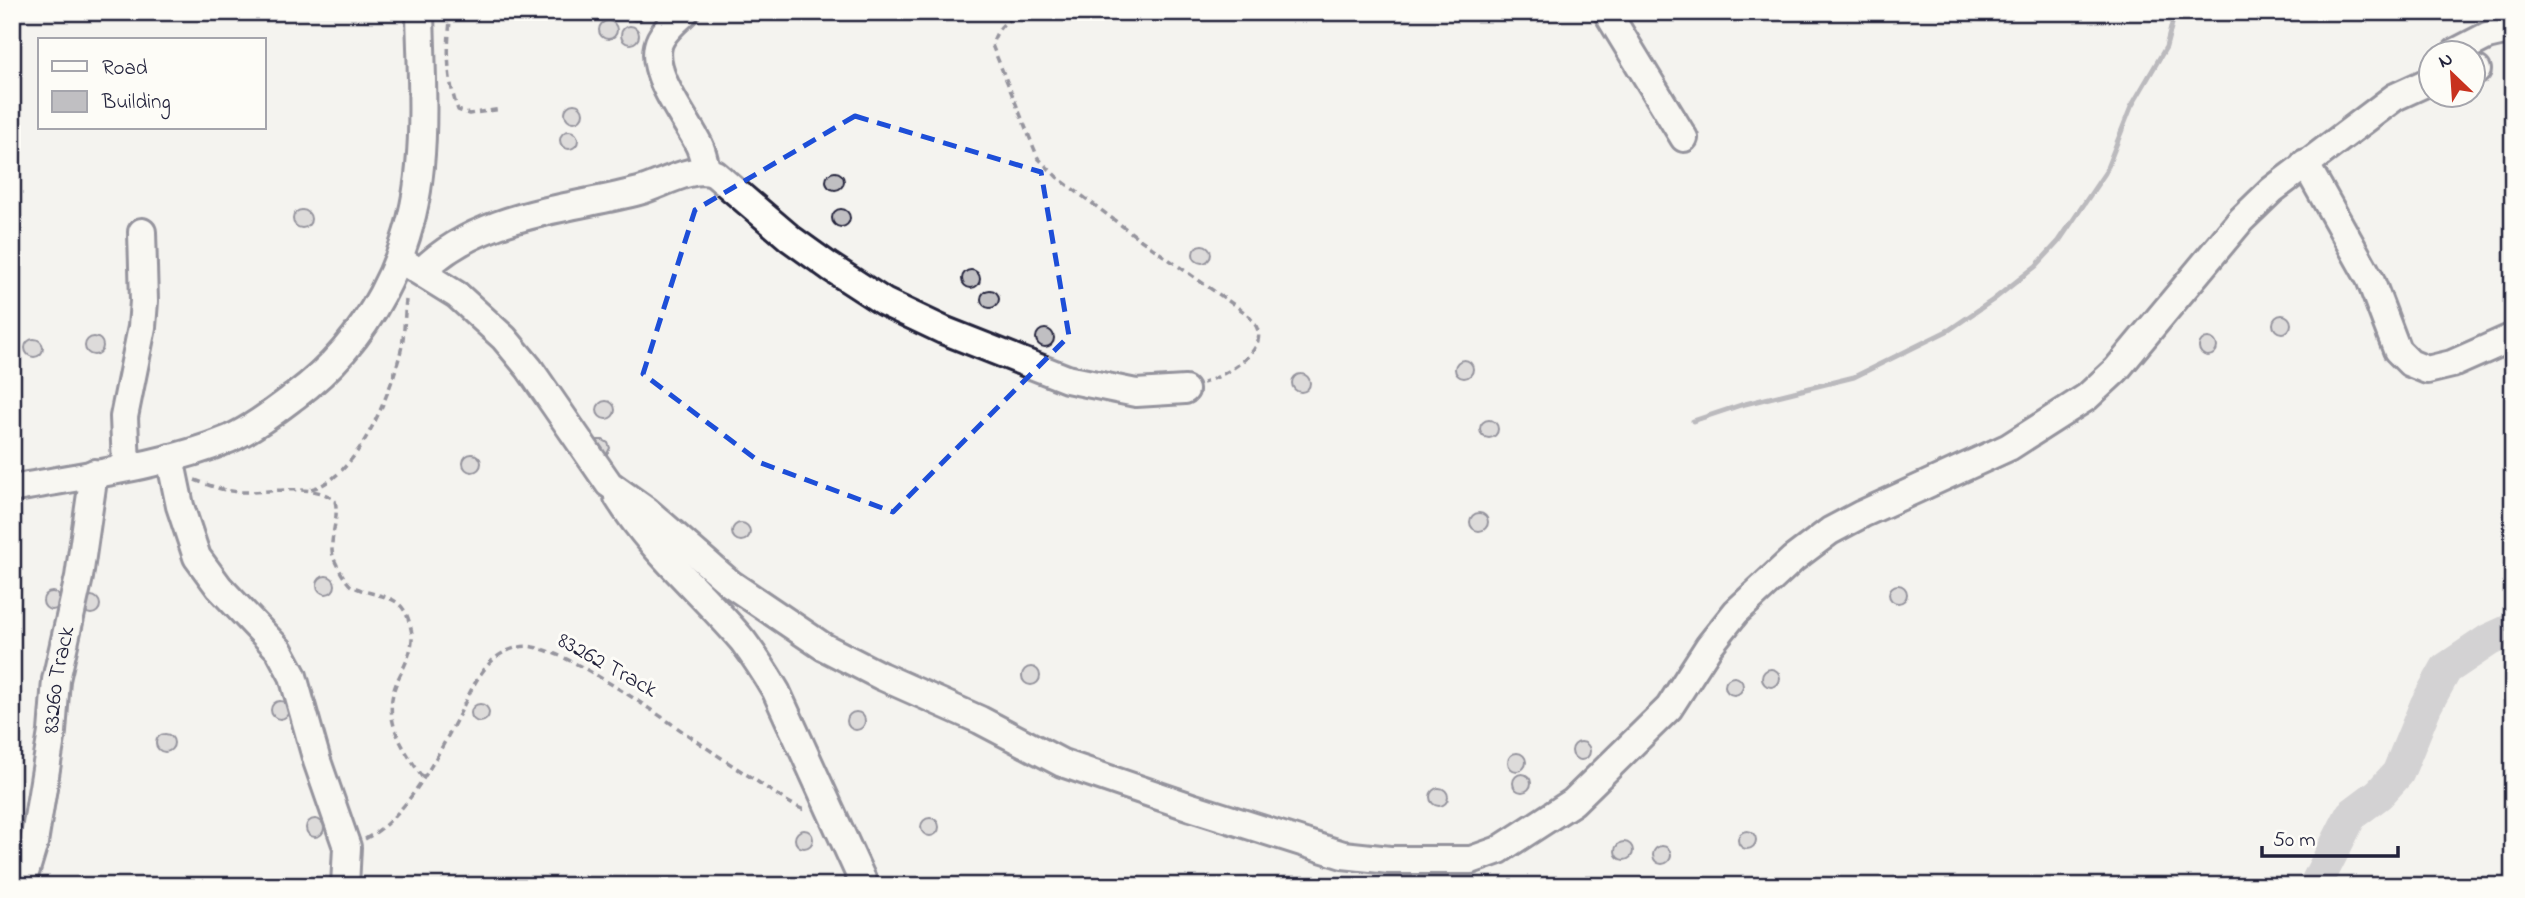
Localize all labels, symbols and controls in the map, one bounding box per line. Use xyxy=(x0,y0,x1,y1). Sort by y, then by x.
legend xyxy=(38,38,266,130)
north arrow xyxy=(2416,38,2486,108)
text: N xyxy=(2434,46,2458,76)
text: Road xyxy=(102,54,148,84)
text: Building xyxy=(101,88,171,120)
street label: 83260 Track xyxy=(35,622,84,735)
street label: 83262 Track xyxy=(551,625,664,708)
scale bar xyxy=(2262,814,2399,858)
text: 50 m xyxy=(2273,826,2316,856)

